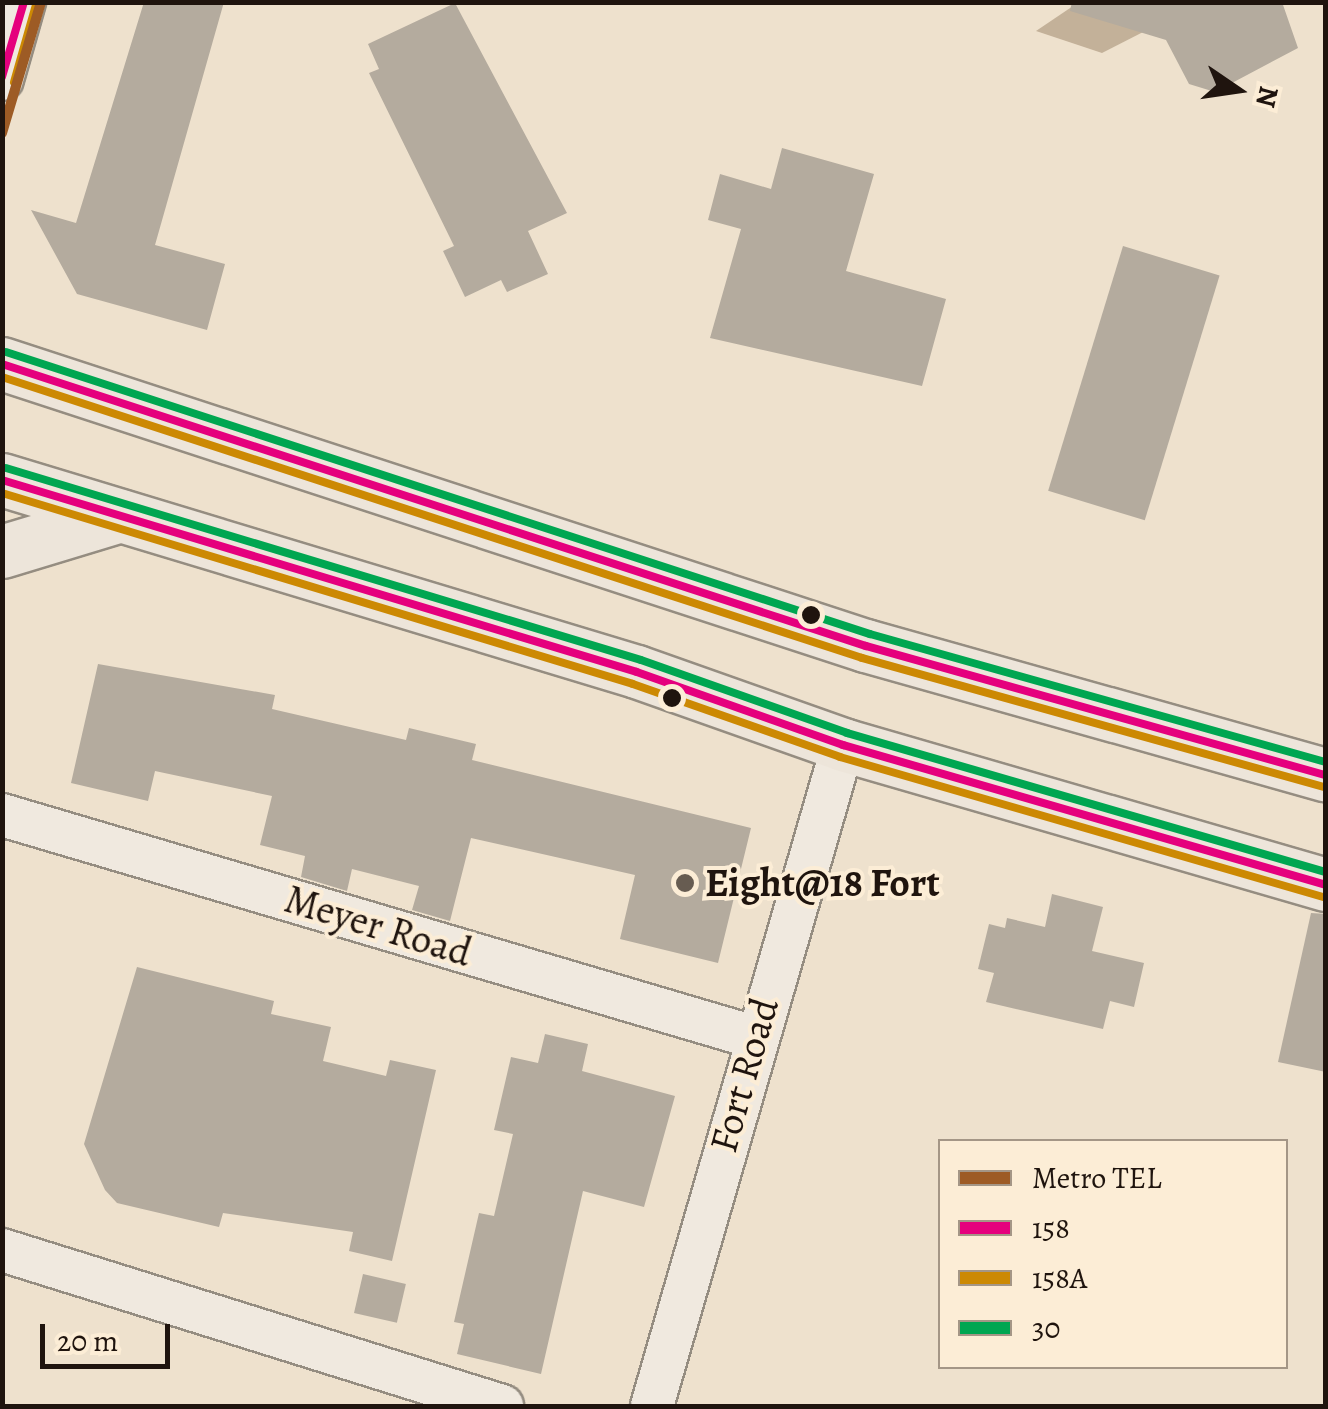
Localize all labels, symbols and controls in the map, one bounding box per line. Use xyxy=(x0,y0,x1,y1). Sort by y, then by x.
north arrow xyxy=(1188,40,1288,140)
text: N xyxy=(1246,83,1288,111)
unlabelled marker xyxy=(801,605,821,625)
unlabelled marker xyxy=(662,688,682,708)
place label: Eight@18 Fort xyxy=(705,859,940,907)
marker: Eight@18 Fort xyxy=(674,872,696,894)
street label: Meyer Road xyxy=(279,875,477,977)
street label: Fort Road xyxy=(699,992,789,1158)
legend xyxy=(938,1139,1288,1369)
text: Metro TEL xyxy=(1032,1158,1162,1198)
text: 158 xyxy=(1032,1208,1070,1248)
text: 158A xyxy=(1032,1258,1087,1298)
scale bar xyxy=(45,1304,175,1366)
text: 30 xyxy=(1032,1308,1060,1348)
text: 20 m xyxy=(57,1321,118,1361)

